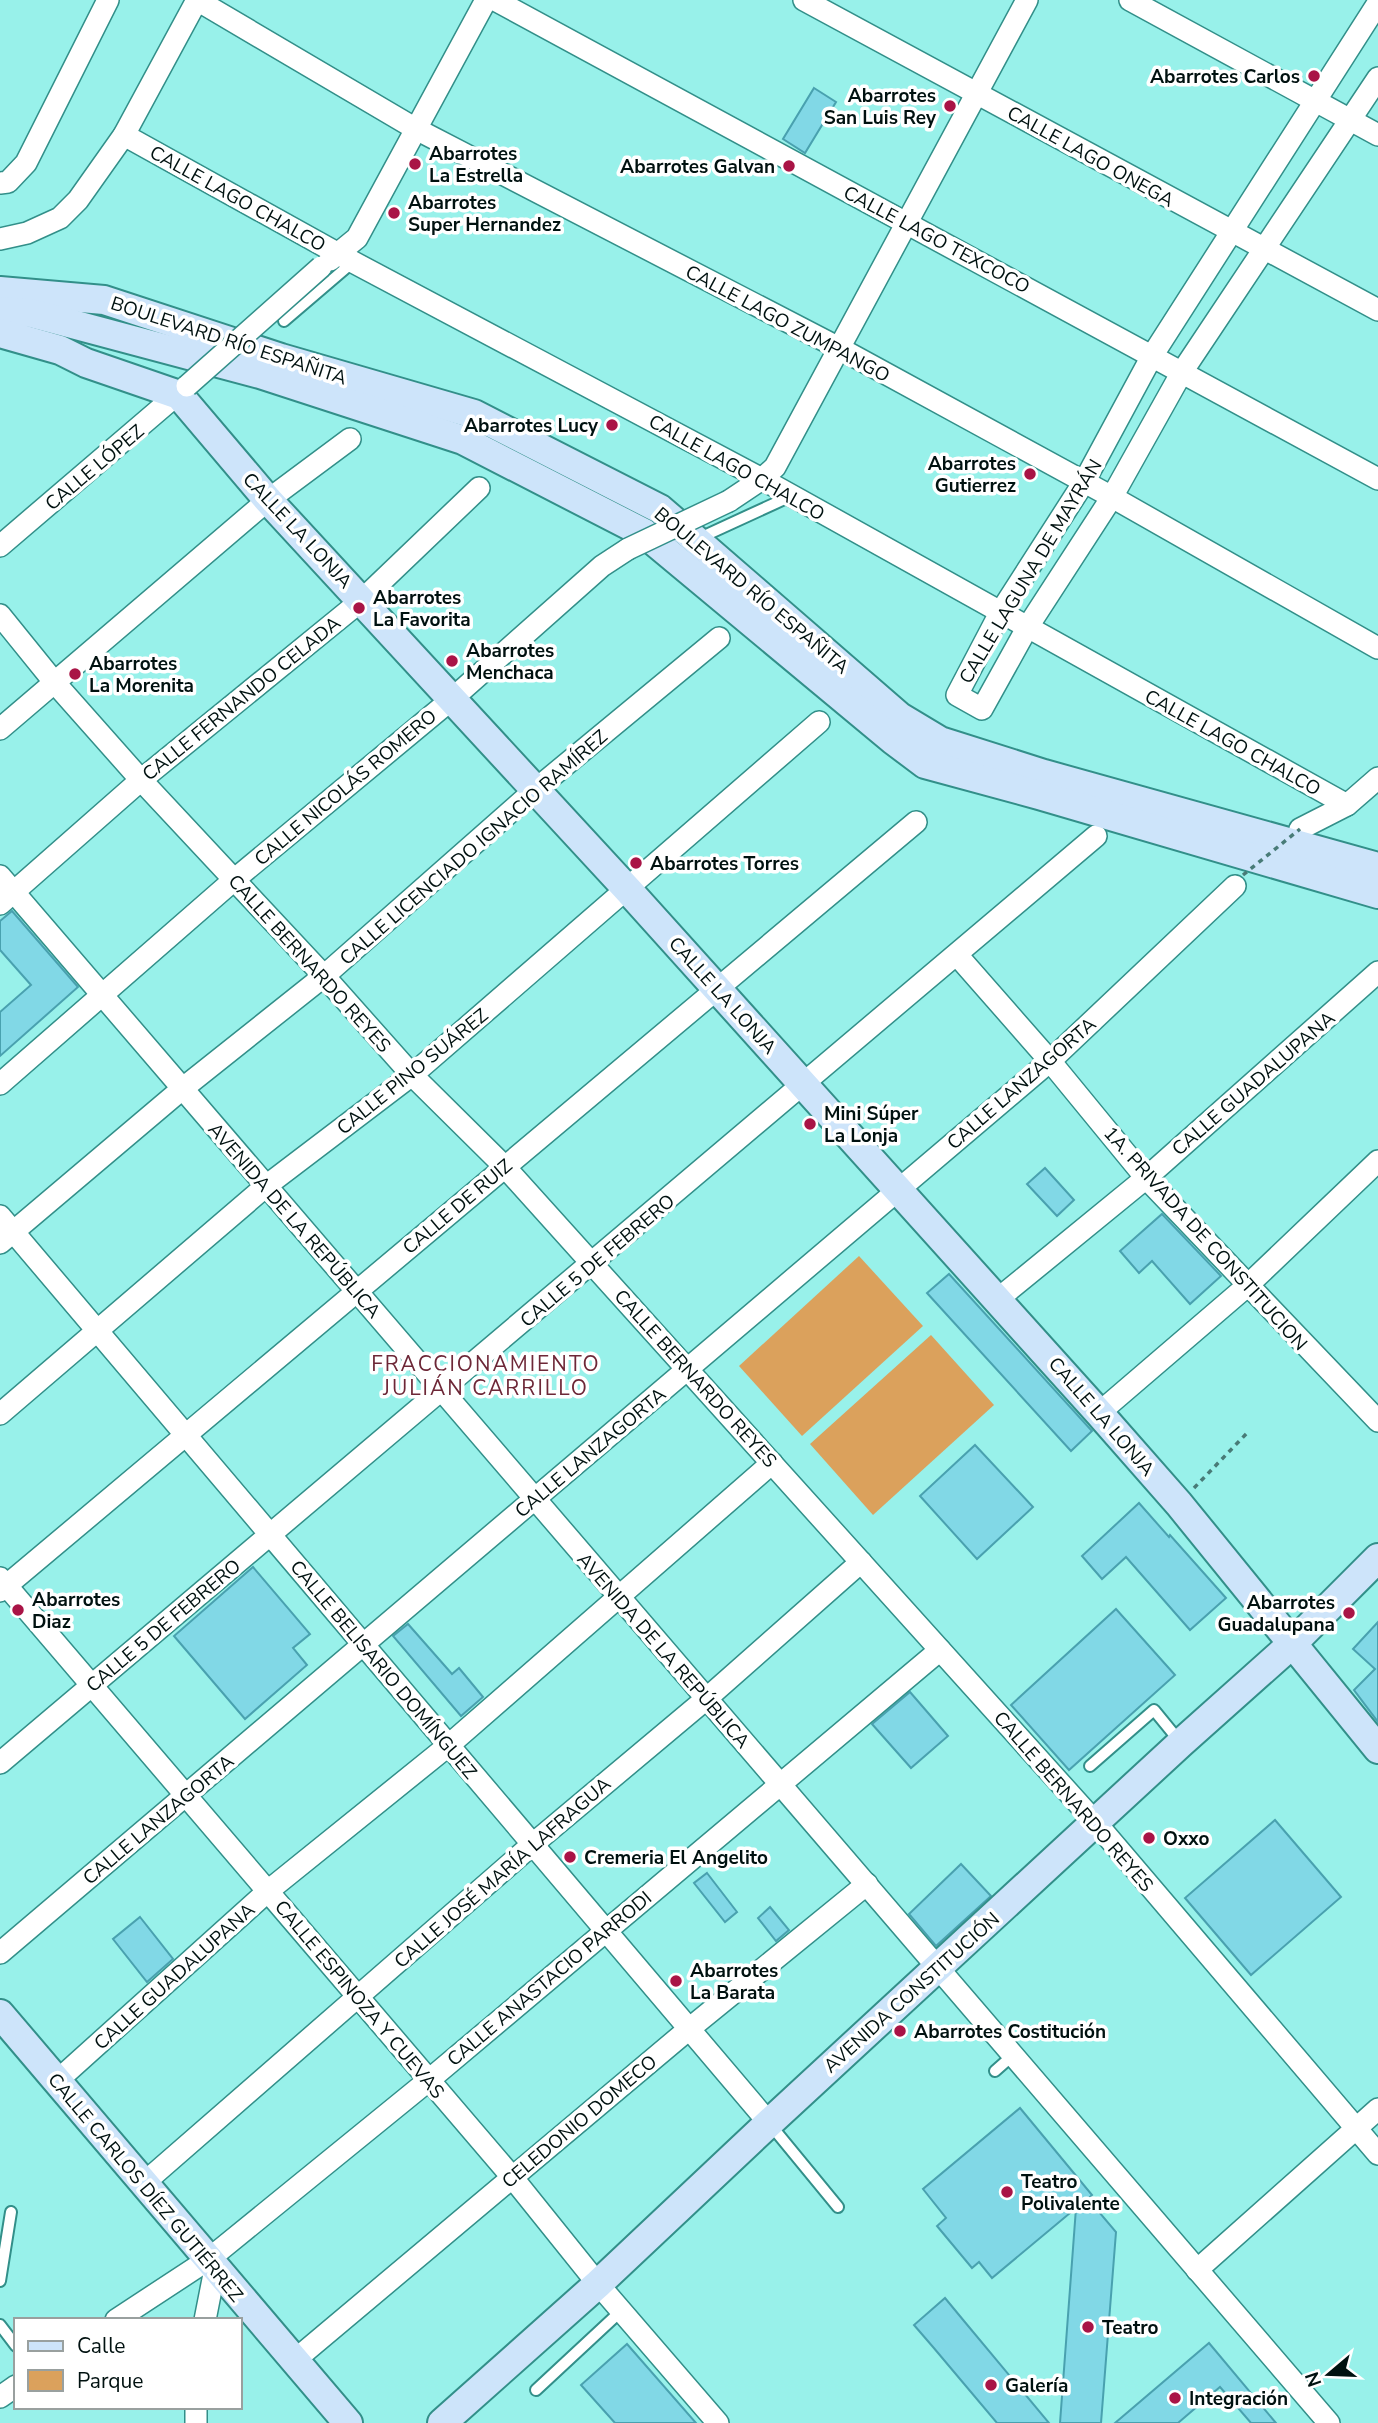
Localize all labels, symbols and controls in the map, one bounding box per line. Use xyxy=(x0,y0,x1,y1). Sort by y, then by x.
place label: Abarrotes Carlos xyxy=(1150,64,1300,90)
marker: Abarrotes Carlos xyxy=(1306,68,1322,84)
place label: Abarrotes San Luis Rey xyxy=(824,83,937,131)
marker: Abarrotes San Luis Rey xyxy=(942,98,958,114)
street label: CALLE LAGO ONEGA xyxy=(1002,100,1179,214)
street label: CALLE LAGO CHALCO xyxy=(145,140,330,258)
place label: Abarrotes La Estrella xyxy=(429,141,523,189)
place label: Abarrotes Galvan xyxy=(620,154,775,180)
marker: Abarrotes La Estrella xyxy=(407,156,423,172)
marker: Abarrotes Galvan xyxy=(781,158,797,174)
street label: CALLE LAGO TEXCOCO xyxy=(839,180,1034,300)
place label: Abarrotes Super Hernandez xyxy=(408,190,561,238)
marker: Abarrotes Super Hernandez xyxy=(386,205,402,221)
street label: CALLE LAGO ZUMPANGO xyxy=(681,259,894,389)
street label: BOULEVARD RÍO ESPAÑITA xyxy=(107,290,350,392)
street label: CALLE LAGO CHALCO xyxy=(644,409,829,527)
place label: Abarrotes Lucy xyxy=(464,413,599,439)
marker: Abarrotes Lucy xyxy=(604,417,620,433)
street label: CALLE LÓPEZ xyxy=(40,419,149,517)
place label: Abarrotes Gutierrez xyxy=(928,451,1016,499)
street label: CALLE LAGUNA DE MAYRÁN xyxy=(953,454,1108,689)
marker: Abarrotes Gutierrez xyxy=(1022,466,1038,482)
street label: CALLE LA LONJA xyxy=(237,467,358,594)
street label: BOULEVARD RÍO ESPAÑITA xyxy=(648,501,854,680)
place label: Abarrotes La Favorita xyxy=(373,585,471,633)
marker: Abarrotes La Favorita xyxy=(351,600,367,616)
street label: CALLE FERNANDO CELADA xyxy=(137,611,346,787)
place label: Abarrotes Menchaca xyxy=(466,638,554,686)
place label: Abarrotes La Morenita xyxy=(89,651,194,699)
marker: Abarrotes Menchaca xyxy=(444,653,460,669)
marker: Abarrotes La Morenita xyxy=(67,666,83,682)
street label: CALLE LAGO CHALCO xyxy=(1140,684,1325,802)
street label: CALLE NICOLÁS ROMERO xyxy=(249,704,442,872)
street label: CALLE LICENCIADO IGNACIO RAMÍREZ xyxy=(334,724,613,971)
place label: Abarrotes Torres xyxy=(650,851,799,877)
marker: Abarrotes Torres xyxy=(628,855,644,871)
street label: CALLE BERNARDO REYES xyxy=(222,869,396,1058)
street label: CALLE LA LONJA xyxy=(662,931,782,1060)
street label: CALLE PINO SUÁREZ xyxy=(332,1003,494,1141)
street label: CALLE GUADALUPANA xyxy=(1167,1006,1341,1162)
street label: CALLE LANZAGORTA xyxy=(941,1012,1102,1156)
place label: Mini Súper La Lonja xyxy=(824,1101,919,1149)
marker: Mini Súper La Lonja xyxy=(802,1116,818,1132)
street label: AVENIDA DE LA REPÚBLICA xyxy=(202,1117,387,1324)
street label: 1A. PRIVADA DE CONSTITUCION xyxy=(1097,1121,1313,1356)
street label: CALLE DE RUIZ xyxy=(397,1153,518,1260)
street label: CALLE 5 DE FEBRERO xyxy=(515,1188,681,1333)
street label: CALLE BERNARDO REYES xyxy=(608,1284,782,1473)
district label: FRACCIONAMIENTO JULIÁN CARRILLO xyxy=(371,1350,601,1402)
street label: CALLE LA LONJA xyxy=(1042,1352,1160,1482)
street label: CALLE LANZAGORTA xyxy=(510,1382,672,1524)
street label: AVENIDA DE LA REPÚBLICA xyxy=(571,1547,756,1754)
street label: CALLE 5 DE FEBRERO xyxy=(81,1553,247,1698)
street label: CALLE BELISARIO DOMÍNGUEZ xyxy=(284,1555,483,1785)
place label: Abarrotes Diaz xyxy=(32,1587,120,1635)
place label: Abarrotes Guadalupana xyxy=(1217,1590,1335,1638)
marker: Abarrotes Diaz xyxy=(10,1602,26,1618)
marker: Abarrotes Guadalupana xyxy=(1341,1605,1357,1621)
street label: CALLE BERNARDO REYES xyxy=(987,1706,1159,1898)
street label: CALLE LANZAGORTA xyxy=(78,1749,240,1891)
street label: CALLE JOSÉ MARÍA LAFRAGUA xyxy=(389,1771,617,1974)
place label: Oxxo xyxy=(1163,1826,1209,1852)
marker: Oxxo xyxy=(1141,1830,1157,1846)
place label: Cremeria El Angelito xyxy=(584,1845,768,1871)
marker: Cremeria El Angelito xyxy=(562,1849,578,1865)
street label: CALLE ANASTACIO PARRODI xyxy=(442,1885,658,2072)
street label: CALLE ESPINOZA Y CUEVAS xyxy=(268,1895,450,2104)
street label: CALLE GUADALUPANA xyxy=(89,1897,261,2056)
street label: AVENIDA CONSTITUCIÓN xyxy=(818,1907,1005,2079)
place label: Abarrotes La Barata xyxy=(690,1958,778,2006)
marker: Abarrotes La Barata xyxy=(668,1973,684,1989)
place label: Abarrotes Costitución xyxy=(914,2019,1106,2045)
marker: Abarrotes Costitución xyxy=(892,2023,908,2039)
street label: CELEDONIO DOMECO xyxy=(497,2049,663,2194)
street label: CALLE CARLOS DÍEZ GUTIÉRREZ xyxy=(42,2068,249,2308)
place label: Teatro Polivalente xyxy=(1021,2169,1120,2217)
marker: Teatro Polivalente xyxy=(999,2184,1015,2200)
place label: Teatro xyxy=(1102,2315,1159,2341)
legend xyxy=(14,2318,242,2409)
marker: Teatro xyxy=(1080,2319,1096,2335)
text: Calle xyxy=(77,2332,125,2360)
north arrow xyxy=(1294,2339,1364,2409)
text: Parque xyxy=(77,2367,144,2395)
text: N xyxy=(1299,2368,1328,2390)
place label: Galería xyxy=(1005,2373,1068,2399)
marker: Galería xyxy=(983,2377,999,2393)
place label: Integración xyxy=(1189,2386,1288,2412)
marker: Integración xyxy=(1167,2390,1183,2406)

